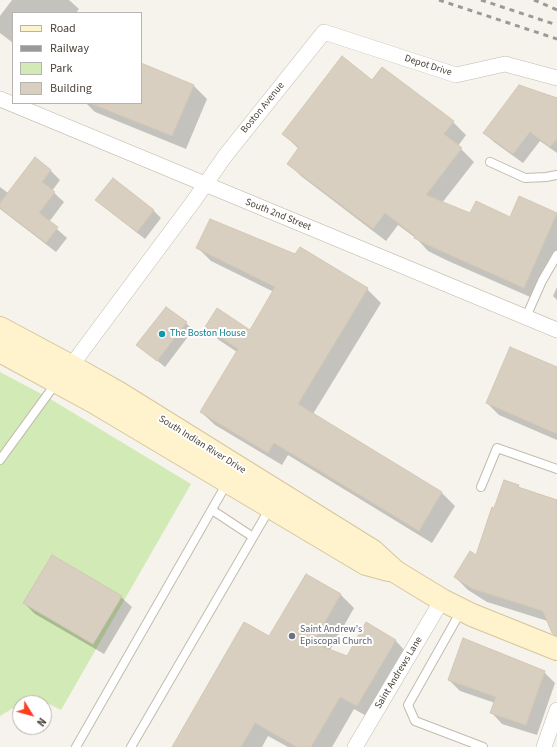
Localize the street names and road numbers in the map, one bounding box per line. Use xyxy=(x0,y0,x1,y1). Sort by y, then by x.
street label: Depot Drive xyxy=(403,53,453,79)
street label: Boston Avenue xyxy=(239,80,287,136)
street label: South 2nd Street xyxy=(243,196,313,234)
street label: South Indian River Drive xyxy=(156,413,248,477)
street label: Saint Andrews Lane xyxy=(373,635,425,711)

